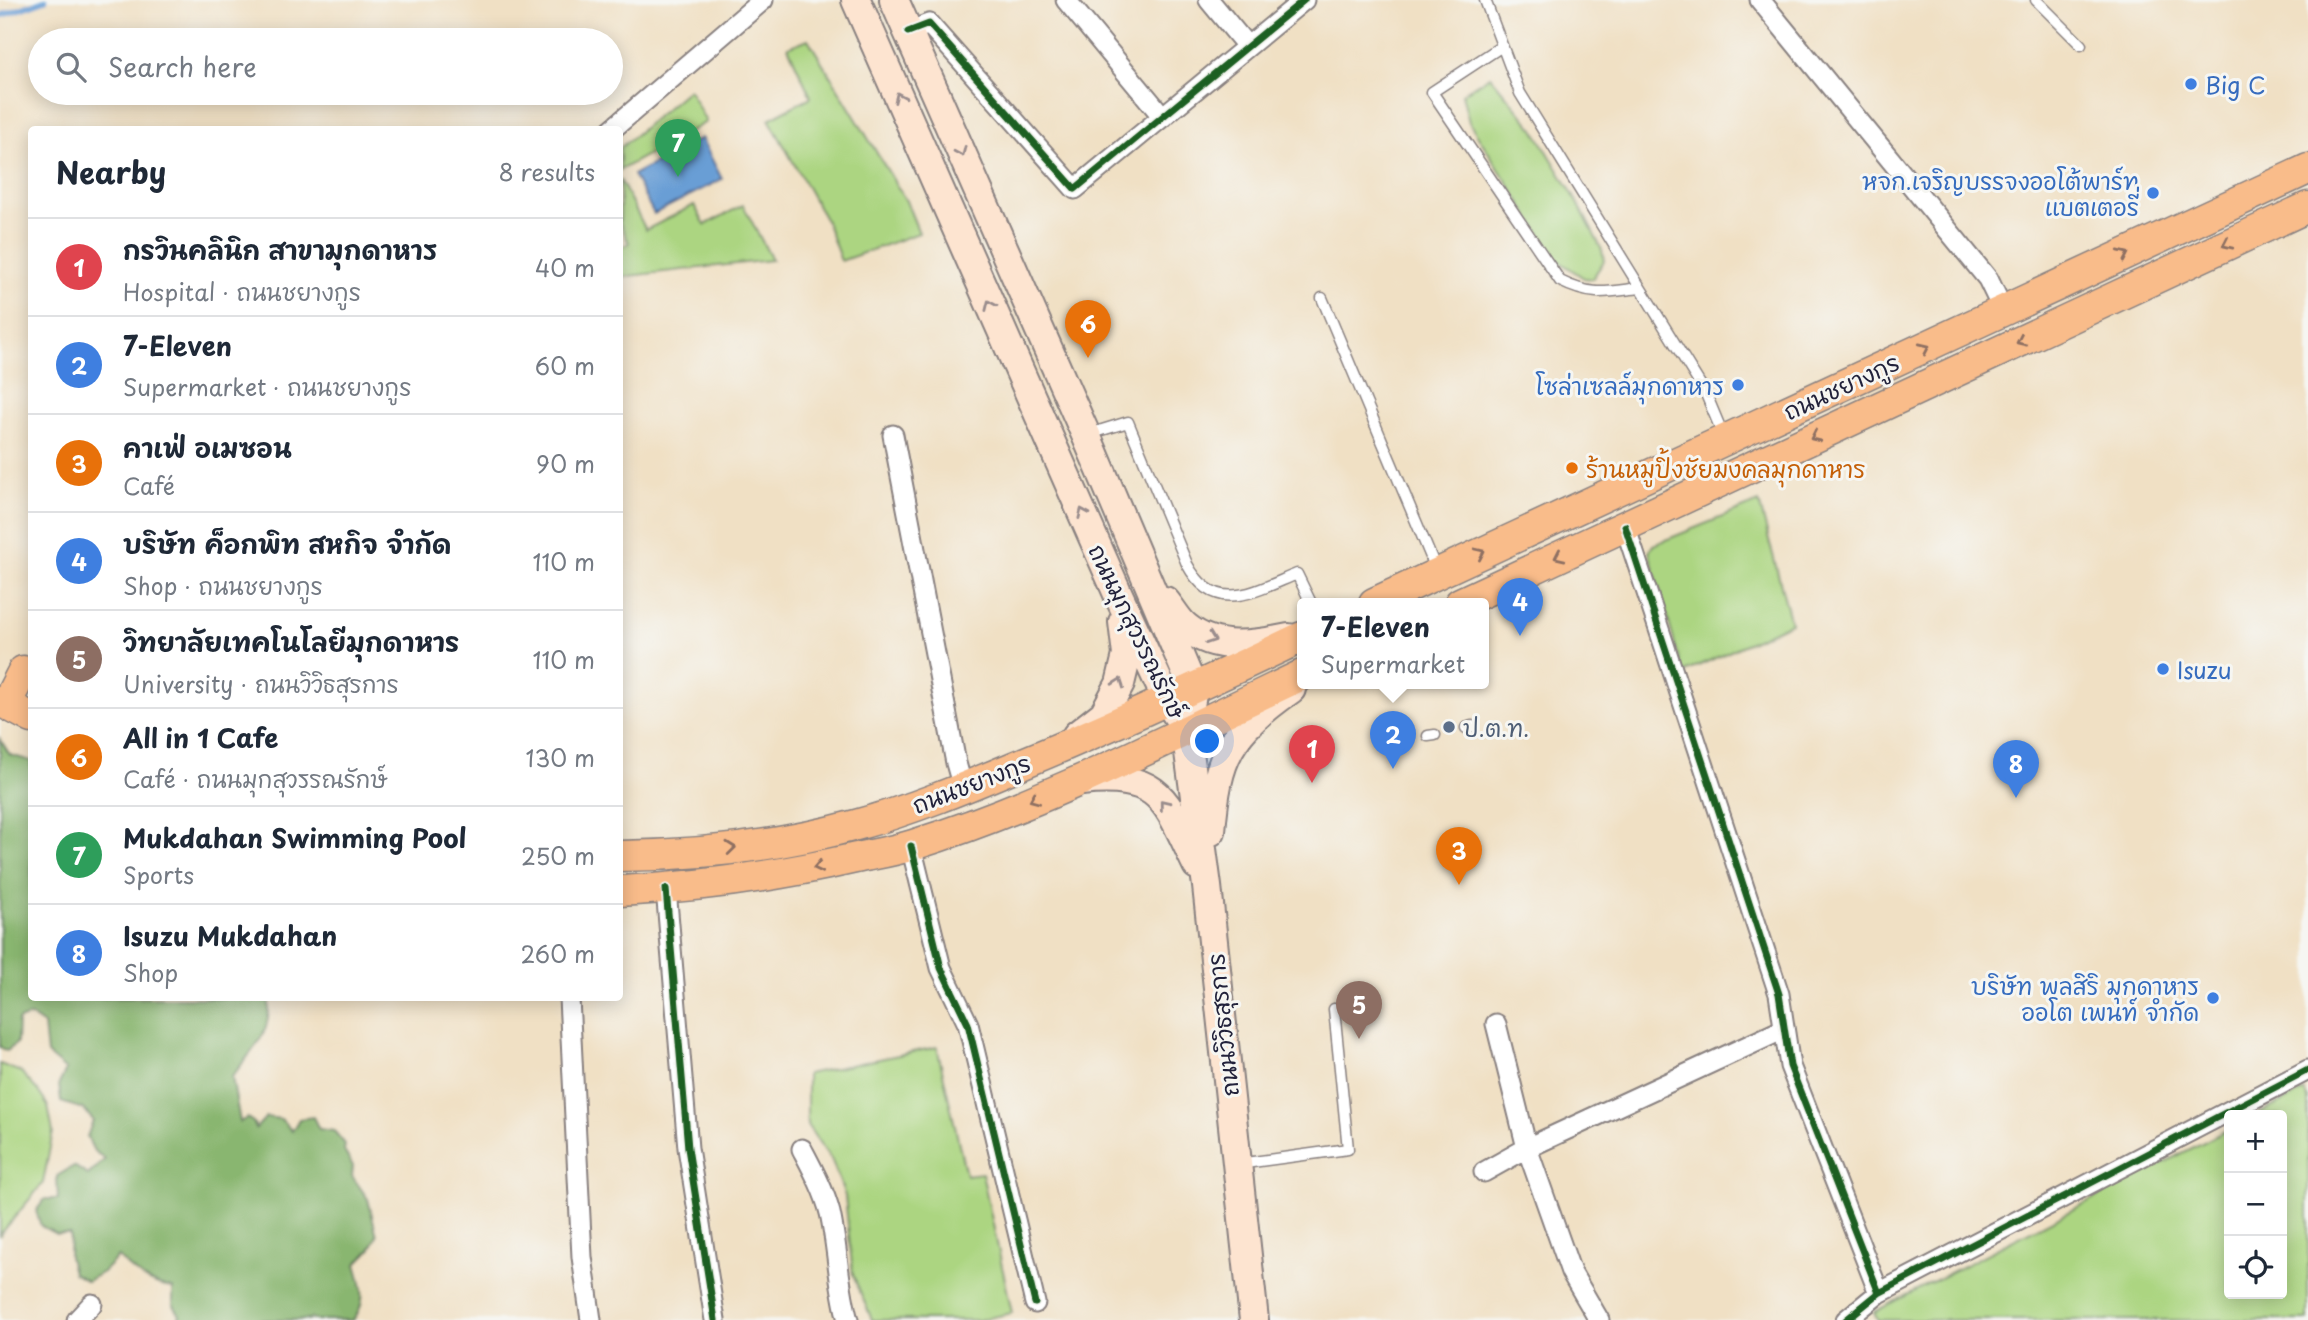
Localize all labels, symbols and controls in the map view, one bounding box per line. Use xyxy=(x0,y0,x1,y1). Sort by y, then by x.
search box xyxy=(28,28,623,105)
text: Search here xyxy=(108,47,257,86)
icon: search xyxy=(52,48,90,86)
place label: Big C xyxy=(2205,67,2266,102)
marker: Big C xyxy=(2183,76,2199,92)
one-way arrow xyxy=(893,92,907,104)
pin: 7 xyxy=(655,119,701,177)
one-way arrow xyxy=(953,145,967,158)
text: Nearby xyxy=(56,149,166,194)
text: 8 results xyxy=(499,154,595,189)
place label: หจก.เจริญบรรจงออโต้พาร์ท แบตเตอรี่ xyxy=(1862,163,2139,224)
marker: หจก.เจริญบรรจงออโต้พาร์ท แบตเตอรี่ xyxy=(2145,185,2161,201)
text: กรวินคลินิก สาขามุกดาหาร xyxy=(123,230,437,269)
one-way arrow xyxy=(2222,236,2234,250)
one-way arrow xyxy=(2117,249,2129,263)
text: 1 xyxy=(74,250,85,285)
text: 40 m xyxy=(535,250,595,285)
text: Hospital · ถนนชยางกูร xyxy=(123,274,361,309)
one-way arrow xyxy=(984,300,998,313)
pin: 6 xyxy=(1065,300,1111,358)
text: 7-Eleven xyxy=(123,326,232,365)
one-way arrow xyxy=(2016,333,2028,347)
one-way arrow xyxy=(1918,342,1930,356)
street label: ถนนชยางกูร xyxy=(1777,344,1906,430)
text: 2 xyxy=(71,348,87,383)
text: 60 m xyxy=(535,348,595,383)
place label: โซล่าเซลล์มุกดาหาร xyxy=(1535,368,1724,405)
text: Supermarket · ถนนชยางกูร xyxy=(123,369,411,404)
marker: โซล่าเซลล์มุกดาหาร xyxy=(1730,377,1746,393)
text: คาเฟ่ อเมซอน xyxy=(123,428,292,467)
one-way arrow xyxy=(1810,429,1822,443)
text: 3 xyxy=(71,446,87,481)
text: 90 m xyxy=(536,446,595,481)
place label: ร้านหมูปิ้งชัยมงคลมุกดาหาร xyxy=(1586,447,1866,488)
marker: ร้านหมูปิ้งชัยมงคลมุกดาหาร xyxy=(1564,460,1580,476)
text: Café xyxy=(123,468,175,503)
one-way arrow xyxy=(1077,508,1091,521)
text: บริษัท ค็อกพิท สหกิจ จำกัด xyxy=(123,524,451,563)
street label: ถนนมุกสุวรรณรักษ์ xyxy=(1079,538,1196,726)
text: 4 xyxy=(71,544,87,579)
text: 110 m xyxy=(533,544,595,579)
one-way arrow xyxy=(1473,547,1485,561)
one-way arrow xyxy=(1554,548,1567,562)
text: Shop · ถนนชยางกูร xyxy=(123,568,323,603)
pin: 4 xyxy=(1497,578,1543,636)
popup xyxy=(1297,598,1489,689)
text: 7-Eleven xyxy=(1321,607,1430,646)
text: วิทยาลัยเทคโนโลยีมุกดาหาร xyxy=(123,622,459,661)
one-way arrow xyxy=(1205,631,1217,645)
text: 5 xyxy=(72,642,86,677)
text: 110 m xyxy=(533,642,595,677)
text: Supermarket xyxy=(1321,646,1465,681)
place label: Isuzu xyxy=(2177,652,2231,687)
marker: Isuzu xyxy=(2155,661,2171,677)
text: University · ถนนวิวิธสุรการ xyxy=(123,666,399,701)
one-way arrow xyxy=(1111,677,1125,689)
place label: ป.ต.ท. xyxy=(1463,710,1529,745)
pin: 2 xyxy=(1370,711,1416,769)
text: All in 1 Cafe xyxy=(123,718,278,757)
marker: ป.ต.ท. xyxy=(1441,719,1457,735)
your location xyxy=(1190,724,1224,758)
pin: 1 xyxy=(1289,725,1335,783)
text: 6 xyxy=(71,740,87,775)
text: 130 m xyxy=(525,740,595,775)
pin: 8 xyxy=(1993,740,2039,798)
street label: ถนนชยางกูร xyxy=(907,744,1036,823)
text: Café · ถนนมุกสุวรรณรักษ์ xyxy=(123,761,387,796)
one-way arrow xyxy=(1029,790,1041,804)
one-way arrow xyxy=(1160,800,1173,812)
text: Mukdahan Swimming Pool xyxy=(123,818,467,857)
pin: 3 xyxy=(1436,827,1482,885)
text: 7 xyxy=(72,838,86,873)
text: 250 m xyxy=(521,838,595,873)
one-way arrow xyxy=(725,841,737,856)
text: Sports xyxy=(123,857,194,892)
one-way arrow xyxy=(812,858,824,873)
text: Isuzu Mukdahan xyxy=(123,916,337,955)
text: 8 xyxy=(72,936,86,971)
text: 260 m xyxy=(520,936,595,971)
street label: ถนนวิวิธสุรการ xyxy=(1197,952,1249,1098)
text: Shop xyxy=(123,955,178,990)
place label: บริษัท พลสิริ มุกดาหาร ออโต เพนท์ จำกัด xyxy=(1971,968,2199,1029)
pin: 5 xyxy=(1336,981,1382,1039)
marker: บริษัท พลสิริ มุกดาหาร ออโต เพนท์ จำกัด xyxy=(2205,990,2221,1006)
map controls xyxy=(2224,1110,2287,1299)
button: + xyxy=(2224,1110,2287,1173)
button: − xyxy=(2224,1173,2287,1236)
button: locate xyxy=(2224,1236,2287,1299)

